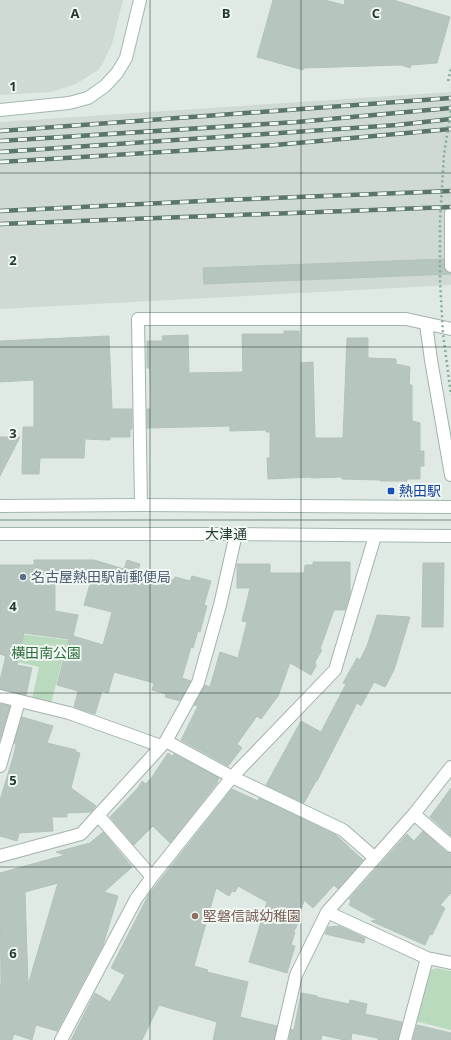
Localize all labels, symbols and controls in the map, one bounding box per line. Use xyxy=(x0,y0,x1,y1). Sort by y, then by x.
text: A xyxy=(71,4,80,22)
text: B xyxy=(222,4,231,22)
text: C xyxy=(372,4,380,22)
text: 1 xyxy=(9,77,17,95)
text: 2 xyxy=(9,251,17,269)
text: 3 xyxy=(9,424,17,442)
place label: 熱田駅 xyxy=(399,481,441,500)
marker: 熱田駅 xyxy=(386,486,396,496)
street label: 大津通 xyxy=(205,524,247,543)
place label: 名古屋熱田駅前郵便局 xyxy=(31,567,171,586)
marker: 名古屋熱田駅前郵便局 xyxy=(18,572,28,582)
text: 4 xyxy=(9,597,17,615)
park label: 横田南公園 xyxy=(11,643,81,662)
text: 5 xyxy=(9,771,17,789)
place label: 堅磐信誠幼稚園 xyxy=(203,906,301,925)
marker: 堅磐信誠幼稚園 xyxy=(190,911,200,921)
text: 6 xyxy=(9,944,17,962)

